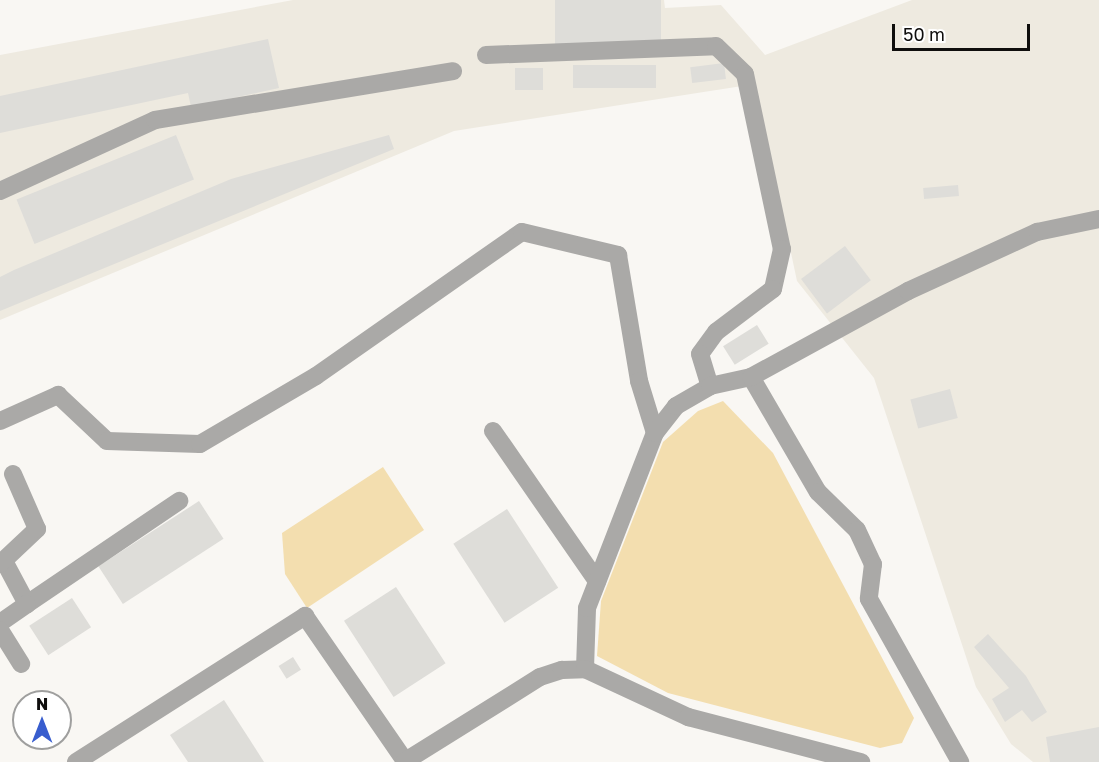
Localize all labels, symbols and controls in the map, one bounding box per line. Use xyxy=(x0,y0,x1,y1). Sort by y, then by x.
scale bar xyxy=(895,12,1033,50)
text: 50 m xyxy=(903,23,945,45)
north arrow xyxy=(12,690,72,750)
text: N xyxy=(36,694,48,714)

